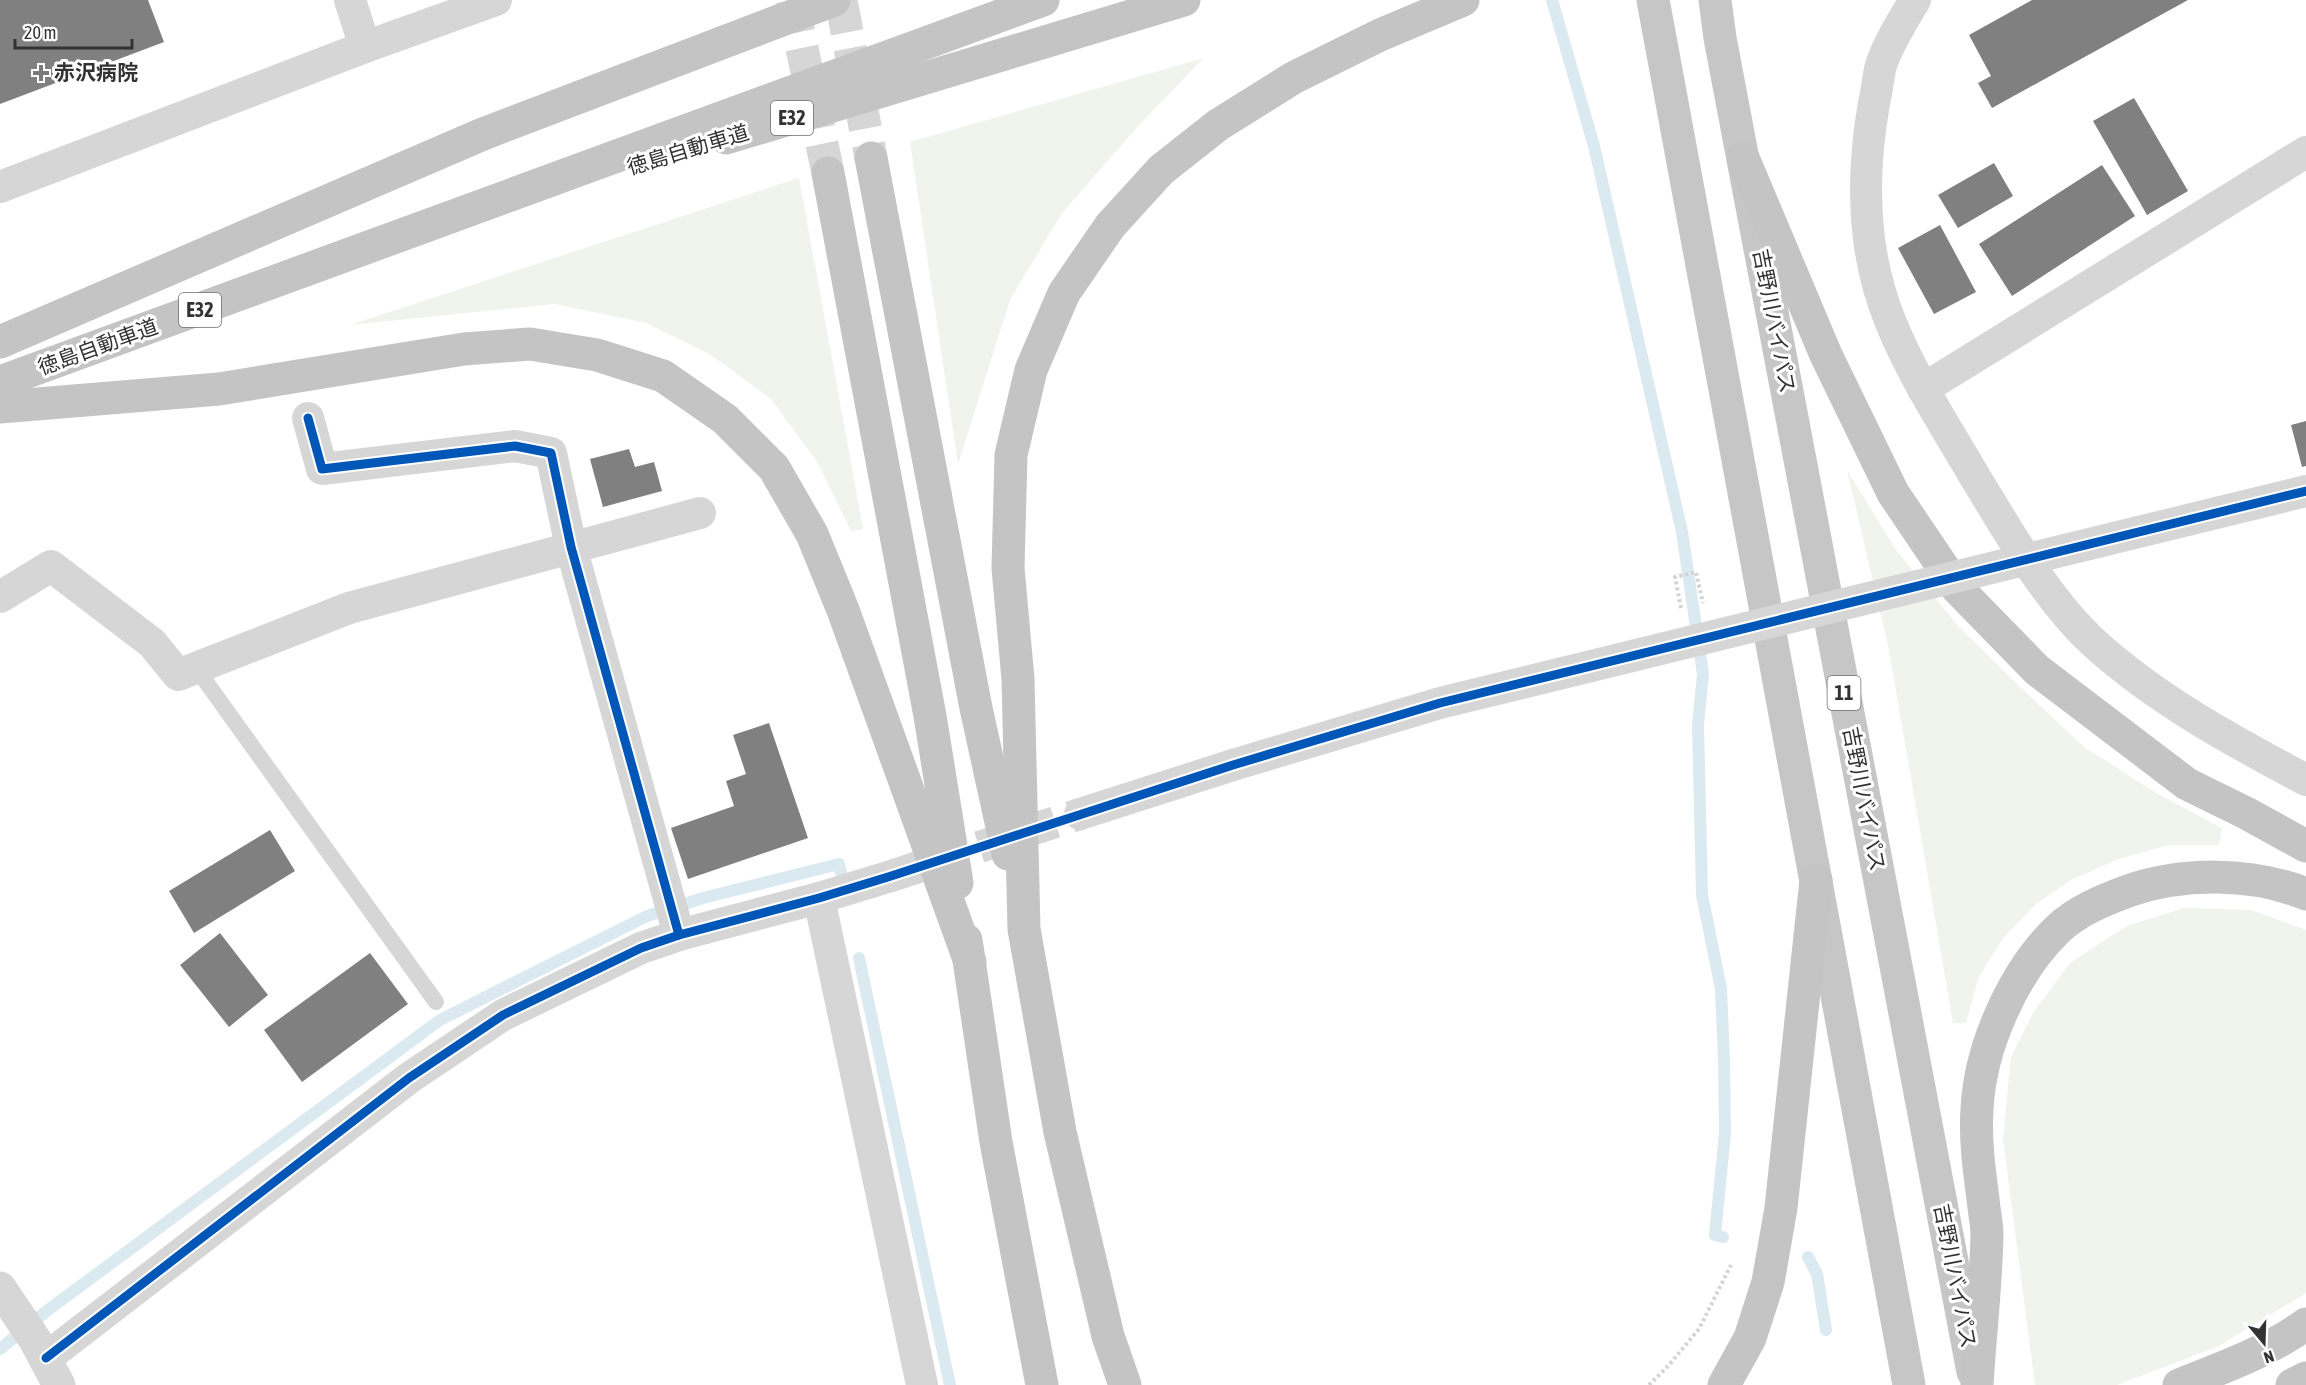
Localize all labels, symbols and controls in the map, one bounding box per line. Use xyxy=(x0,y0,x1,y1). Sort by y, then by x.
scale bar xyxy=(15,12,132,50)
text: 20 m xyxy=(24,22,56,43)
place label: 赤沢病院 xyxy=(54,60,138,84)
marker: 赤沢病院 xyxy=(32,64,50,82)
road number: E32 xyxy=(771,101,813,135)
street label: 徳島自動車道 xyxy=(624,119,751,179)
street label: 吉野川バイパス xyxy=(1749,247,1801,395)
road number: E32 xyxy=(179,293,221,327)
street label: 徳島自動車道 xyxy=(34,313,161,379)
road number: 11 xyxy=(1828,676,1860,710)
street label: 吉野川バイパス xyxy=(1839,725,1891,873)
street label: 吉野川バイパス xyxy=(1930,1202,1982,1350)
north arrow xyxy=(2234,1313,2294,1373)
text: N xyxy=(2261,1347,2276,1367)

